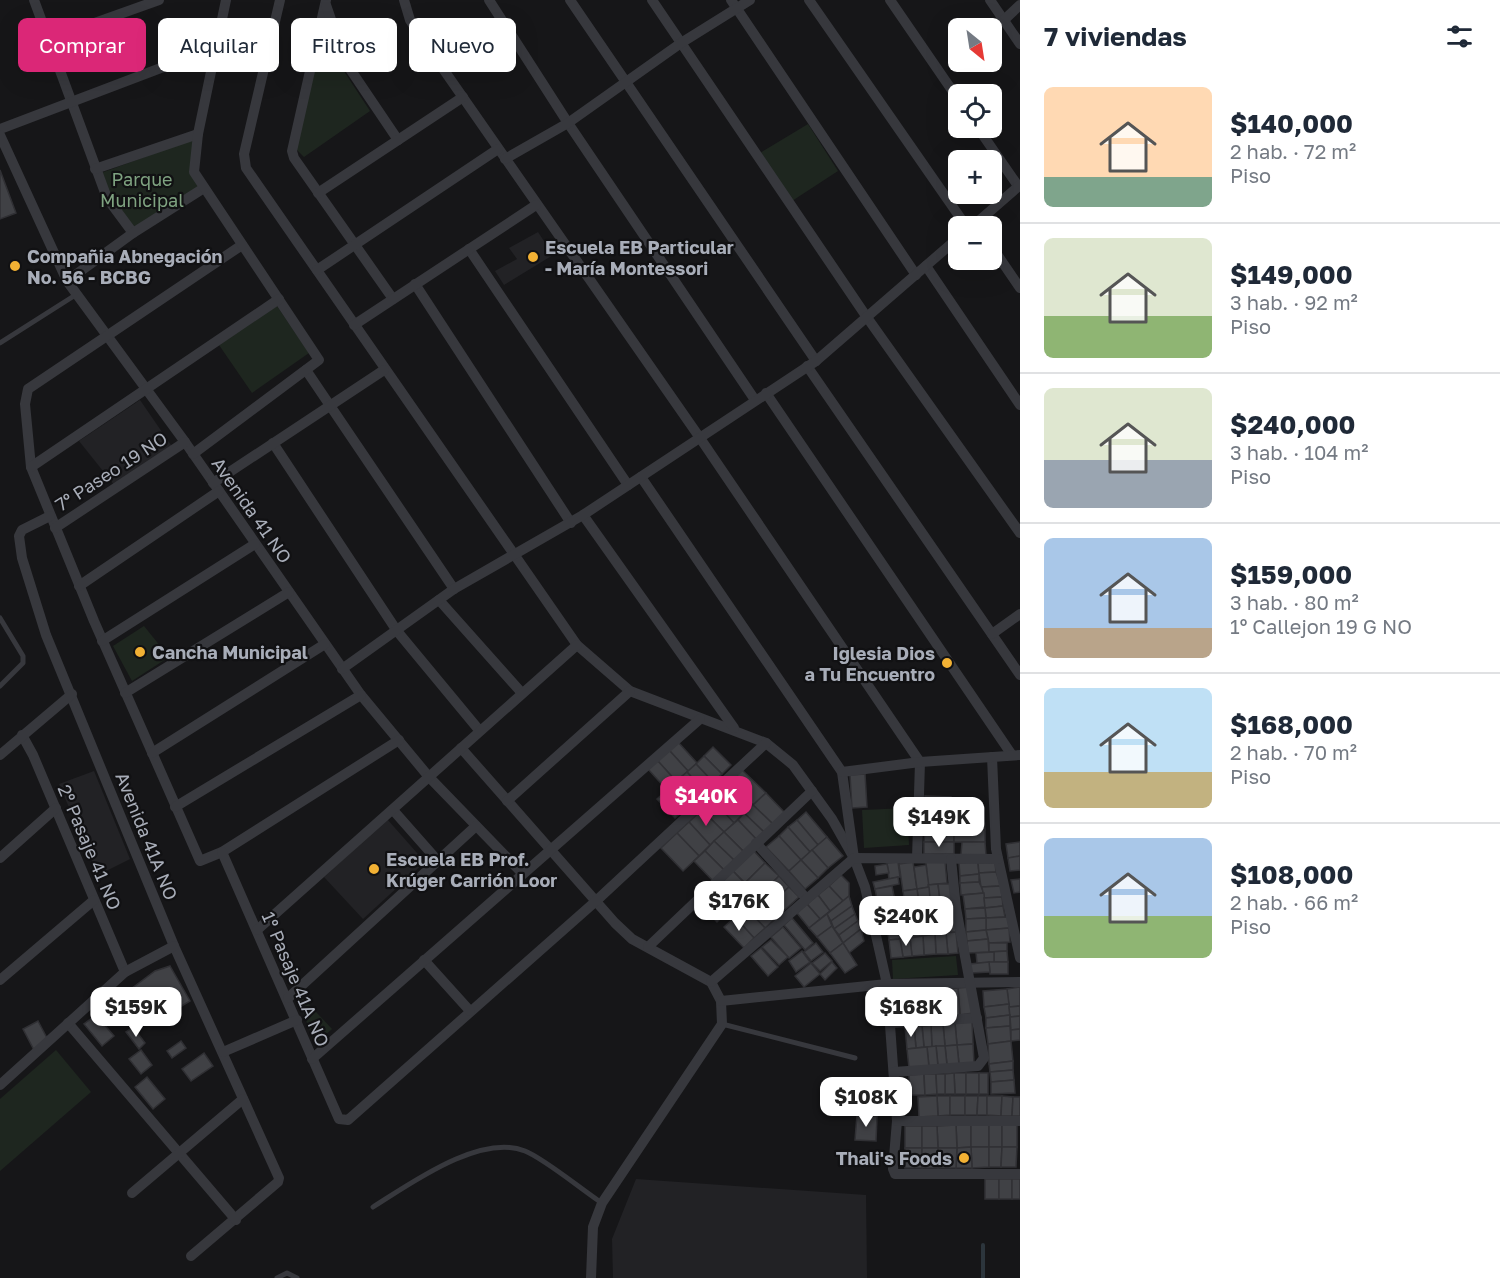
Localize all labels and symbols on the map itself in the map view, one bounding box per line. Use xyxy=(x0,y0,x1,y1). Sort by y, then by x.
north arrow xyxy=(948,18,1002,72)
park label: Parque Municipal xyxy=(100,168,184,211)
place label: Escuela EB Particular - María Montessori xyxy=(545,236,734,279)
place label: Compañia Abnegación No. 56 - BCBG xyxy=(27,245,223,288)
marker: Escuela EB Particular - María Montessori xyxy=(526,250,540,264)
marker: Compañia Abnegación No. 56 - BCBG xyxy=(8,259,22,273)
street label: 7º Paseo 19 NO xyxy=(51,427,171,515)
street label: Avenida 41 NO xyxy=(207,453,297,567)
place label: Cancha Municipal xyxy=(152,641,308,663)
place label: Iglesia Dios a Tu Encuentro xyxy=(804,642,935,685)
marker: Cancha Municipal xyxy=(133,645,147,659)
marker: Iglesia Dios a Tu Encuentro xyxy=(940,656,954,670)
street label: Avenida 41A NO xyxy=(111,769,183,903)
pin: $140K xyxy=(664,776,748,827)
street label: 2º Pasaje 41 NO xyxy=(54,781,126,913)
pin: $149K xyxy=(897,797,981,848)
place label: Escuela EB Prof. Krúger Carrión Loor xyxy=(386,848,557,891)
marker: Escuela EB Prof. Krúger Carrión Loor xyxy=(367,862,381,876)
pin: $176K xyxy=(697,881,781,932)
pin: $240K xyxy=(864,896,948,947)
street label: 1º Pasaje 41A NO xyxy=(258,908,334,1050)
pin: $159K xyxy=(94,987,178,1038)
pin: $168K xyxy=(869,987,953,1038)
pin: $108K xyxy=(824,1077,908,1128)
place label: Thali's Foods xyxy=(836,1147,952,1169)
marker: Thali's Foods xyxy=(957,1151,971,1165)

